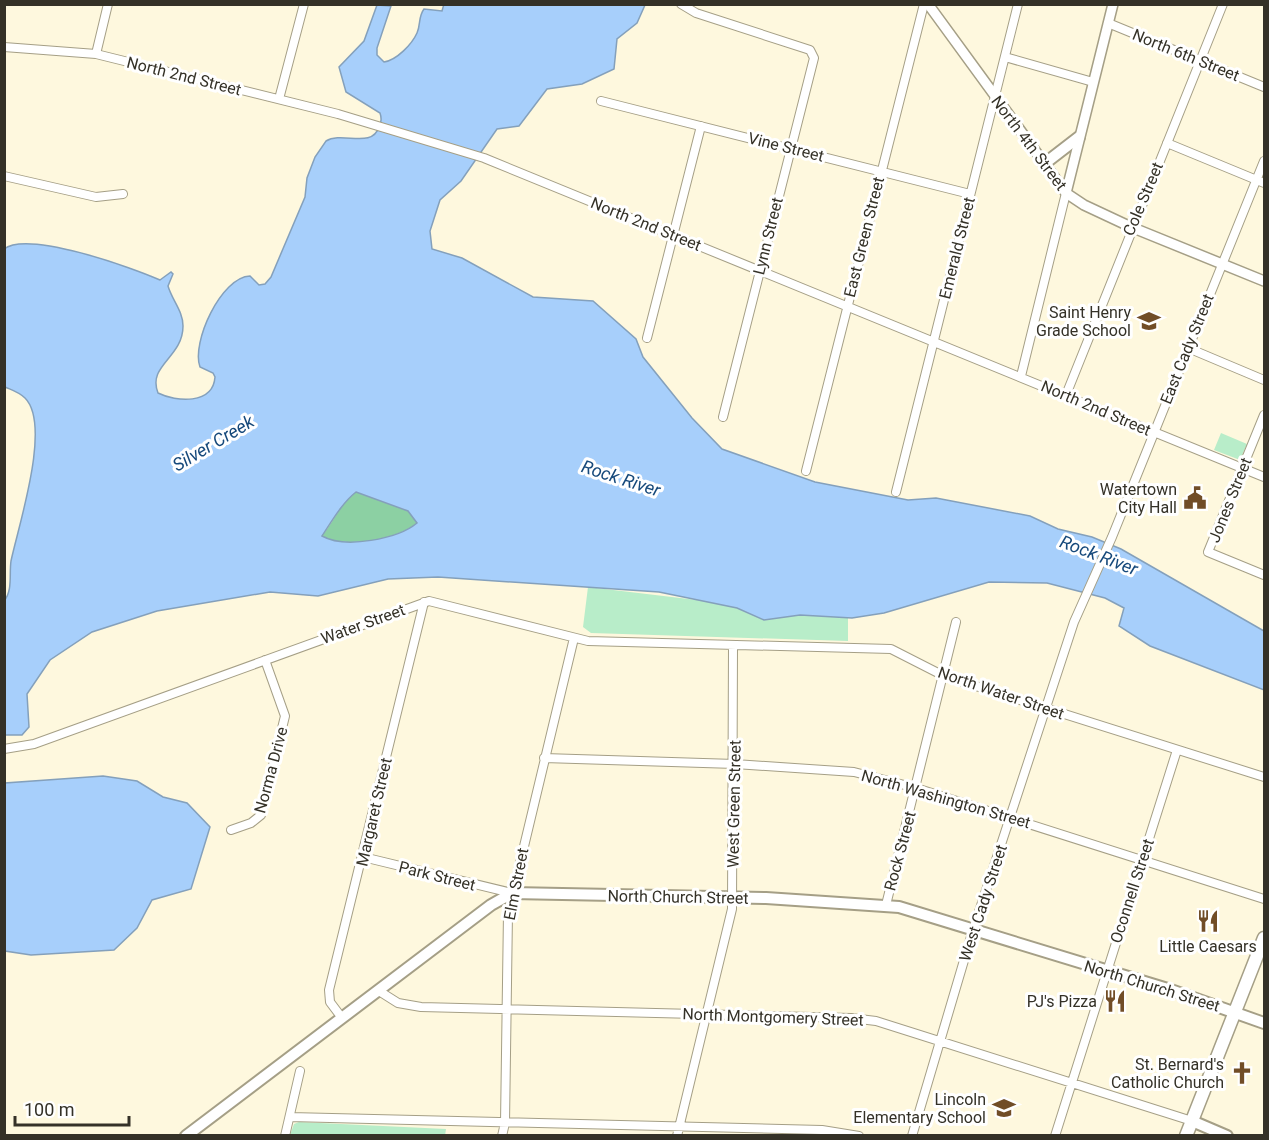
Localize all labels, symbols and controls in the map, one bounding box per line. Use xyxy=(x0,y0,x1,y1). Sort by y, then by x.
street label: North 6th Street xyxy=(1130,25,1242,85)
street label: North 2nd Street xyxy=(125,53,243,99)
street label: North 4th Street xyxy=(987,92,1071,194)
street label: Vine Street xyxy=(746,128,826,166)
street label: Cole Street xyxy=(1119,159,1167,239)
street label: East Green Street xyxy=(840,175,888,299)
street label: North 2nd Street xyxy=(588,193,704,255)
street label: Lynn Street xyxy=(749,195,787,277)
street label: Emerald Street xyxy=(935,195,979,301)
street label: East Cady Street xyxy=(1156,291,1218,407)
place label: Saint Henry Grade School xyxy=(1036,303,1131,340)
school or university icon: Saint Henry Grade School xyxy=(1136,308,1162,334)
street label: North 2nd Street xyxy=(1038,376,1154,440)
water label: Silver Creek xyxy=(168,410,259,476)
water label: Rock River xyxy=(579,455,664,501)
street label: Jones Street xyxy=(1204,455,1256,545)
place label: Watertown City Hall xyxy=(1100,480,1177,517)
public building icon: Watertown City Hall xyxy=(1182,485,1208,511)
water label: Rock River xyxy=(1057,531,1142,580)
street label: Water Street xyxy=(318,600,408,648)
street label: North Water Street xyxy=(935,662,1067,724)
street label: Norma Drive xyxy=(250,725,292,815)
street label: West Green Street xyxy=(723,740,745,868)
street label: Margaret Street xyxy=(352,756,396,868)
street label: North Washington Street xyxy=(859,766,1033,832)
street label: Rock Street xyxy=(880,809,920,893)
street label: Oconnell Street xyxy=(1106,836,1158,946)
street label: West Cady Street xyxy=(955,842,1011,964)
street label: Elm Street xyxy=(500,846,532,922)
street label: Park Street xyxy=(397,857,477,895)
street label: North Church Street xyxy=(607,886,749,908)
restaurant icon: Little Caesars xyxy=(1195,908,1221,934)
place label: Little Caesars xyxy=(1159,937,1257,956)
street label: North Church Street xyxy=(1082,956,1222,1016)
restaurant icon: PJ's Pizza xyxy=(1102,988,1128,1014)
place label: PJ's Pizza xyxy=(1027,992,1097,1011)
street label: North Montgomery Street xyxy=(682,1004,864,1030)
place label: St. Bernard's Catholic Church xyxy=(1111,1055,1224,1092)
church icon: St. Bernard's Catholic Church xyxy=(1229,1060,1255,1086)
scale bar xyxy=(15,1089,129,1127)
place label: Lincoln Elementary School xyxy=(853,1090,986,1127)
school or university icon: Lincoln Elementary School xyxy=(991,1095,1017,1121)
text: 100 m xyxy=(24,1099,75,1120)

